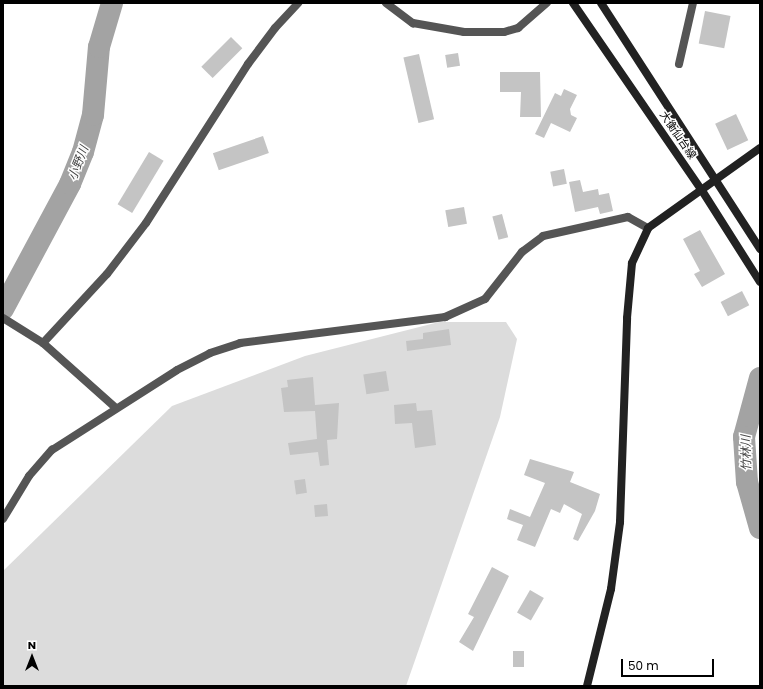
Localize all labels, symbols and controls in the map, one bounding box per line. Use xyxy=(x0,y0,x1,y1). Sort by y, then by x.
street label: 大衡仙台線 xyxy=(657,109,699,161)
water label: 小野川 xyxy=(65,144,91,182)
water label: 竹林川 xyxy=(738,435,754,471)
north arrow xyxy=(12,637,52,677)
text: N xyxy=(28,637,36,653)
scale bar xyxy=(623,651,716,677)
text: 50 m xyxy=(628,657,659,674)

